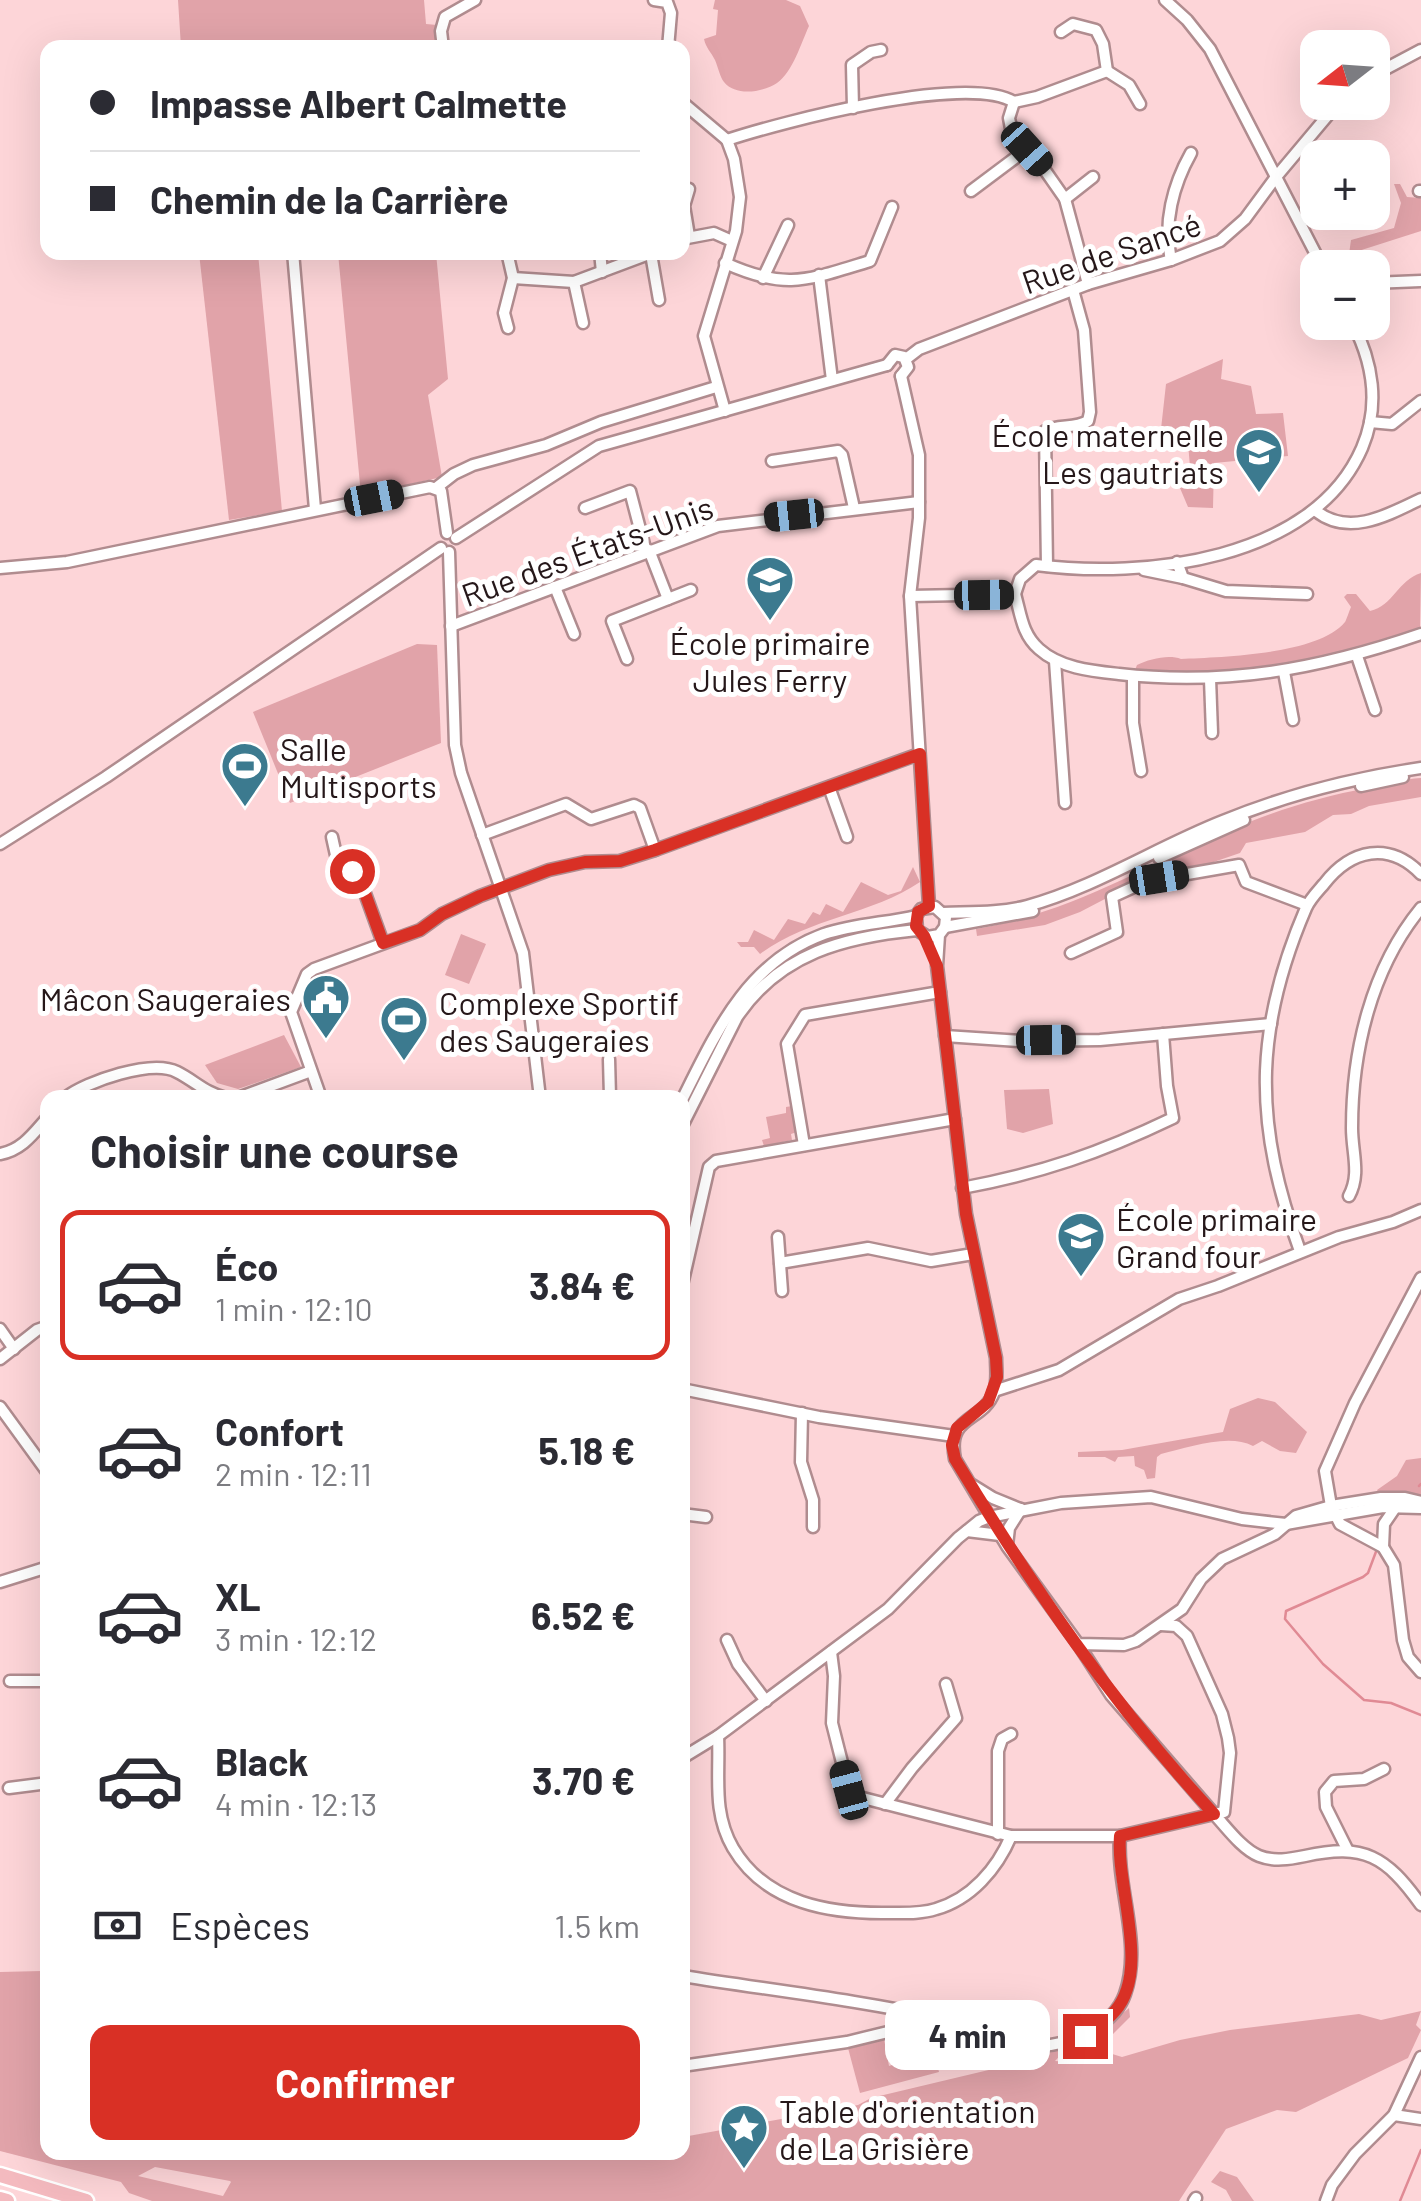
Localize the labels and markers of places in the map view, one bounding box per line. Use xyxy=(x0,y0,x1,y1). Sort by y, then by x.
place label: École maternelle Les gautriats xyxy=(991,415,1224,490)
school or university icon: École maternelle Les gautriats xyxy=(1233,426,1285,494)
school or university icon: École primaire Jules Ferry xyxy=(744,554,796,622)
place label: École primaire Jules Ferry xyxy=(669,623,871,698)
place label: Salle Multisports xyxy=(280,729,437,804)
sports icon: Salle Multisports xyxy=(219,740,271,808)
public building icon: Mâcon Saugeraies xyxy=(300,972,352,1040)
place label: Mâcon Saugeraies xyxy=(40,979,291,1017)
place label: Complexe Sportif des Saugeraies xyxy=(439,983,679,1058)
sports icon: Complexe Sportif des Saugeraies xyxy=(378,994,430,1062)
place label: École primaire Grand four xyxy=(1116,1199,1317,1274)
school or university icon: École primaire Grand four xyxy=(1055,1210,1107,1278)
place label: Table d'orientation de La Grisière xyxy=(779,2091,1035,2166)
place icon: Table d'orientation de La Grisière xyxy=(718,2102,770,2170)

